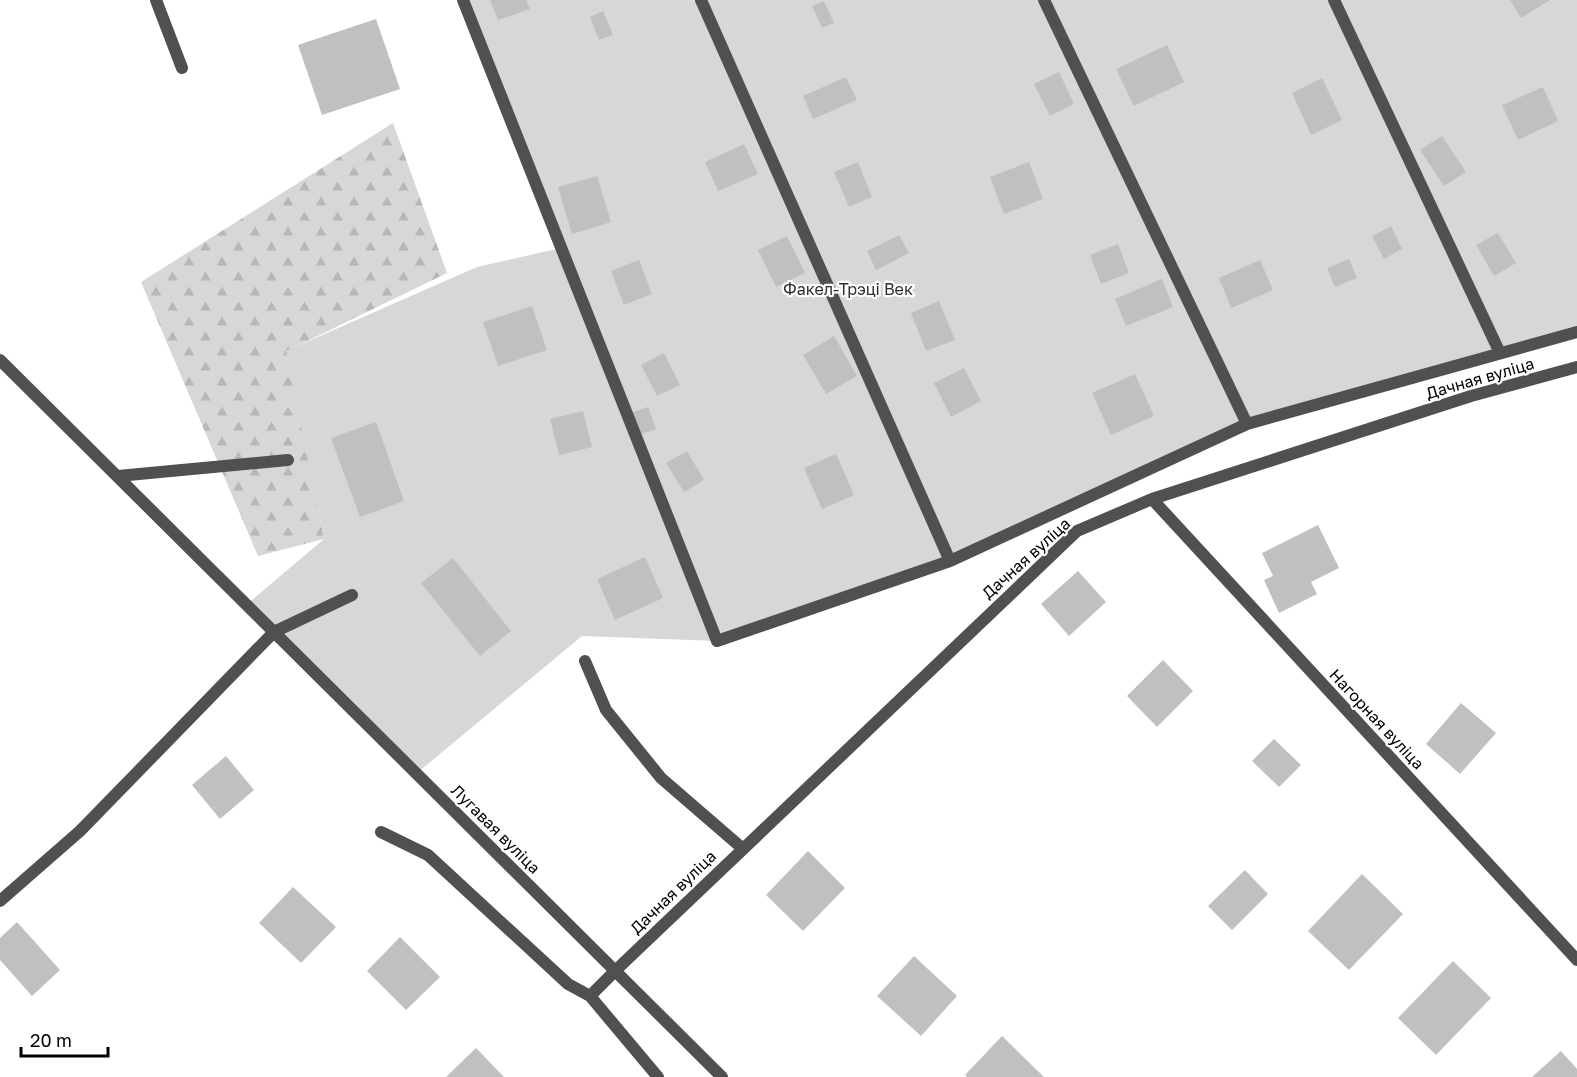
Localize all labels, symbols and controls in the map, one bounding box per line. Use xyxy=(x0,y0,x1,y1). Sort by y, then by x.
park label: Факел-Трэці Век xyxy=(783,279,913,299)
street label: Дачная вуліца xyxy=(1424,353,1536,403)
street label: Дачная вуліца xyxy=(978,513,1074,603)
street label: Нагорная вуліца xyxy=(1325,665,1429,773)
street label: Лугавая вуліца xyxy=(447,780,545,878)
street label: Дачная вуліца xyxy=(626,846,720,938)
scale bar xyxy=(21,1020,108,1058)
text: 20 m xyxy=(30,1029,72,1051)

